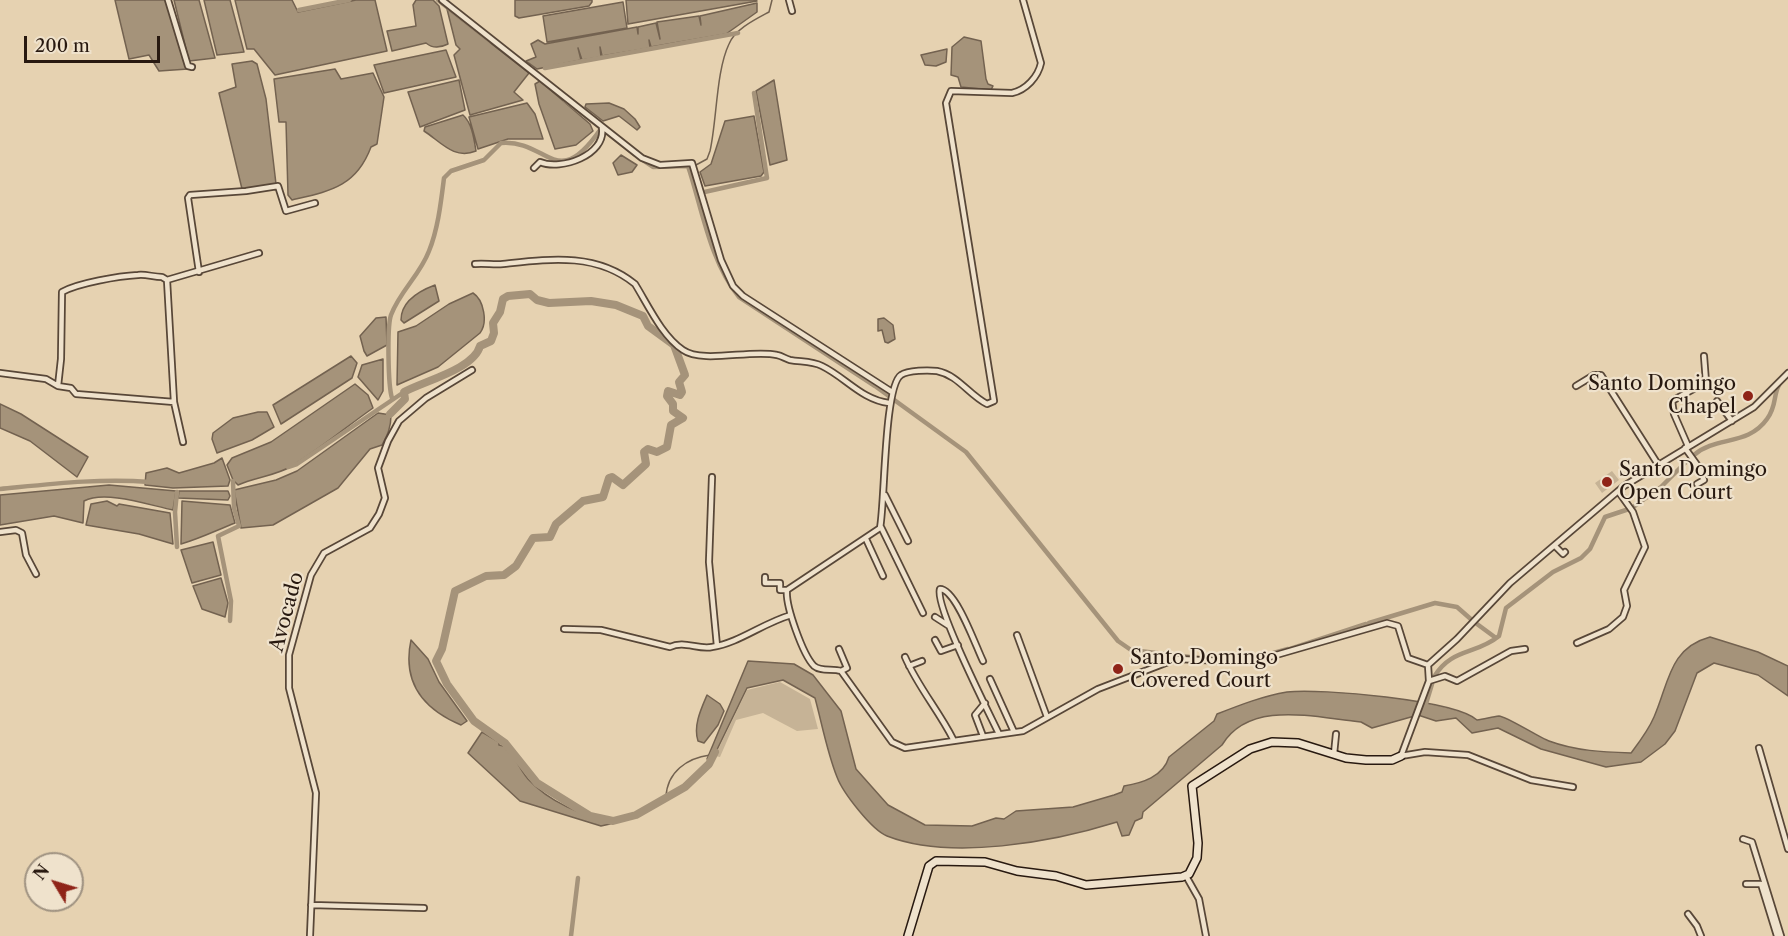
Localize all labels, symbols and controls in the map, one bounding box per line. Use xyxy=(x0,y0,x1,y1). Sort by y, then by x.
scale bar xyxy=(27,24,164,62)
text: 200 m xyxy=(35,35,90,57)
place label: Santo Domingo Chapel xyxy=(1588,372,1736,419)
marker: Santo Domingo Chapel xyxy=(1741,389,1755,403)
place label: Santo Domingo Open Court xyxy=(1619,458,1767,505)
marker: Santo Domingo Open Court xyxy=(1600,475,1614,489)
street label: Avocado xyxy=(265,569,309,655)
place label: Santo Domingo Covered Court xyxy=(1130,646,1278,693)
marker: Santo Domingo Covered Court xyxy=(1111,662,1125,676)
north arrow xyxy=(24,852,84,912)
text: N xyxy=(29,861,54,884)

